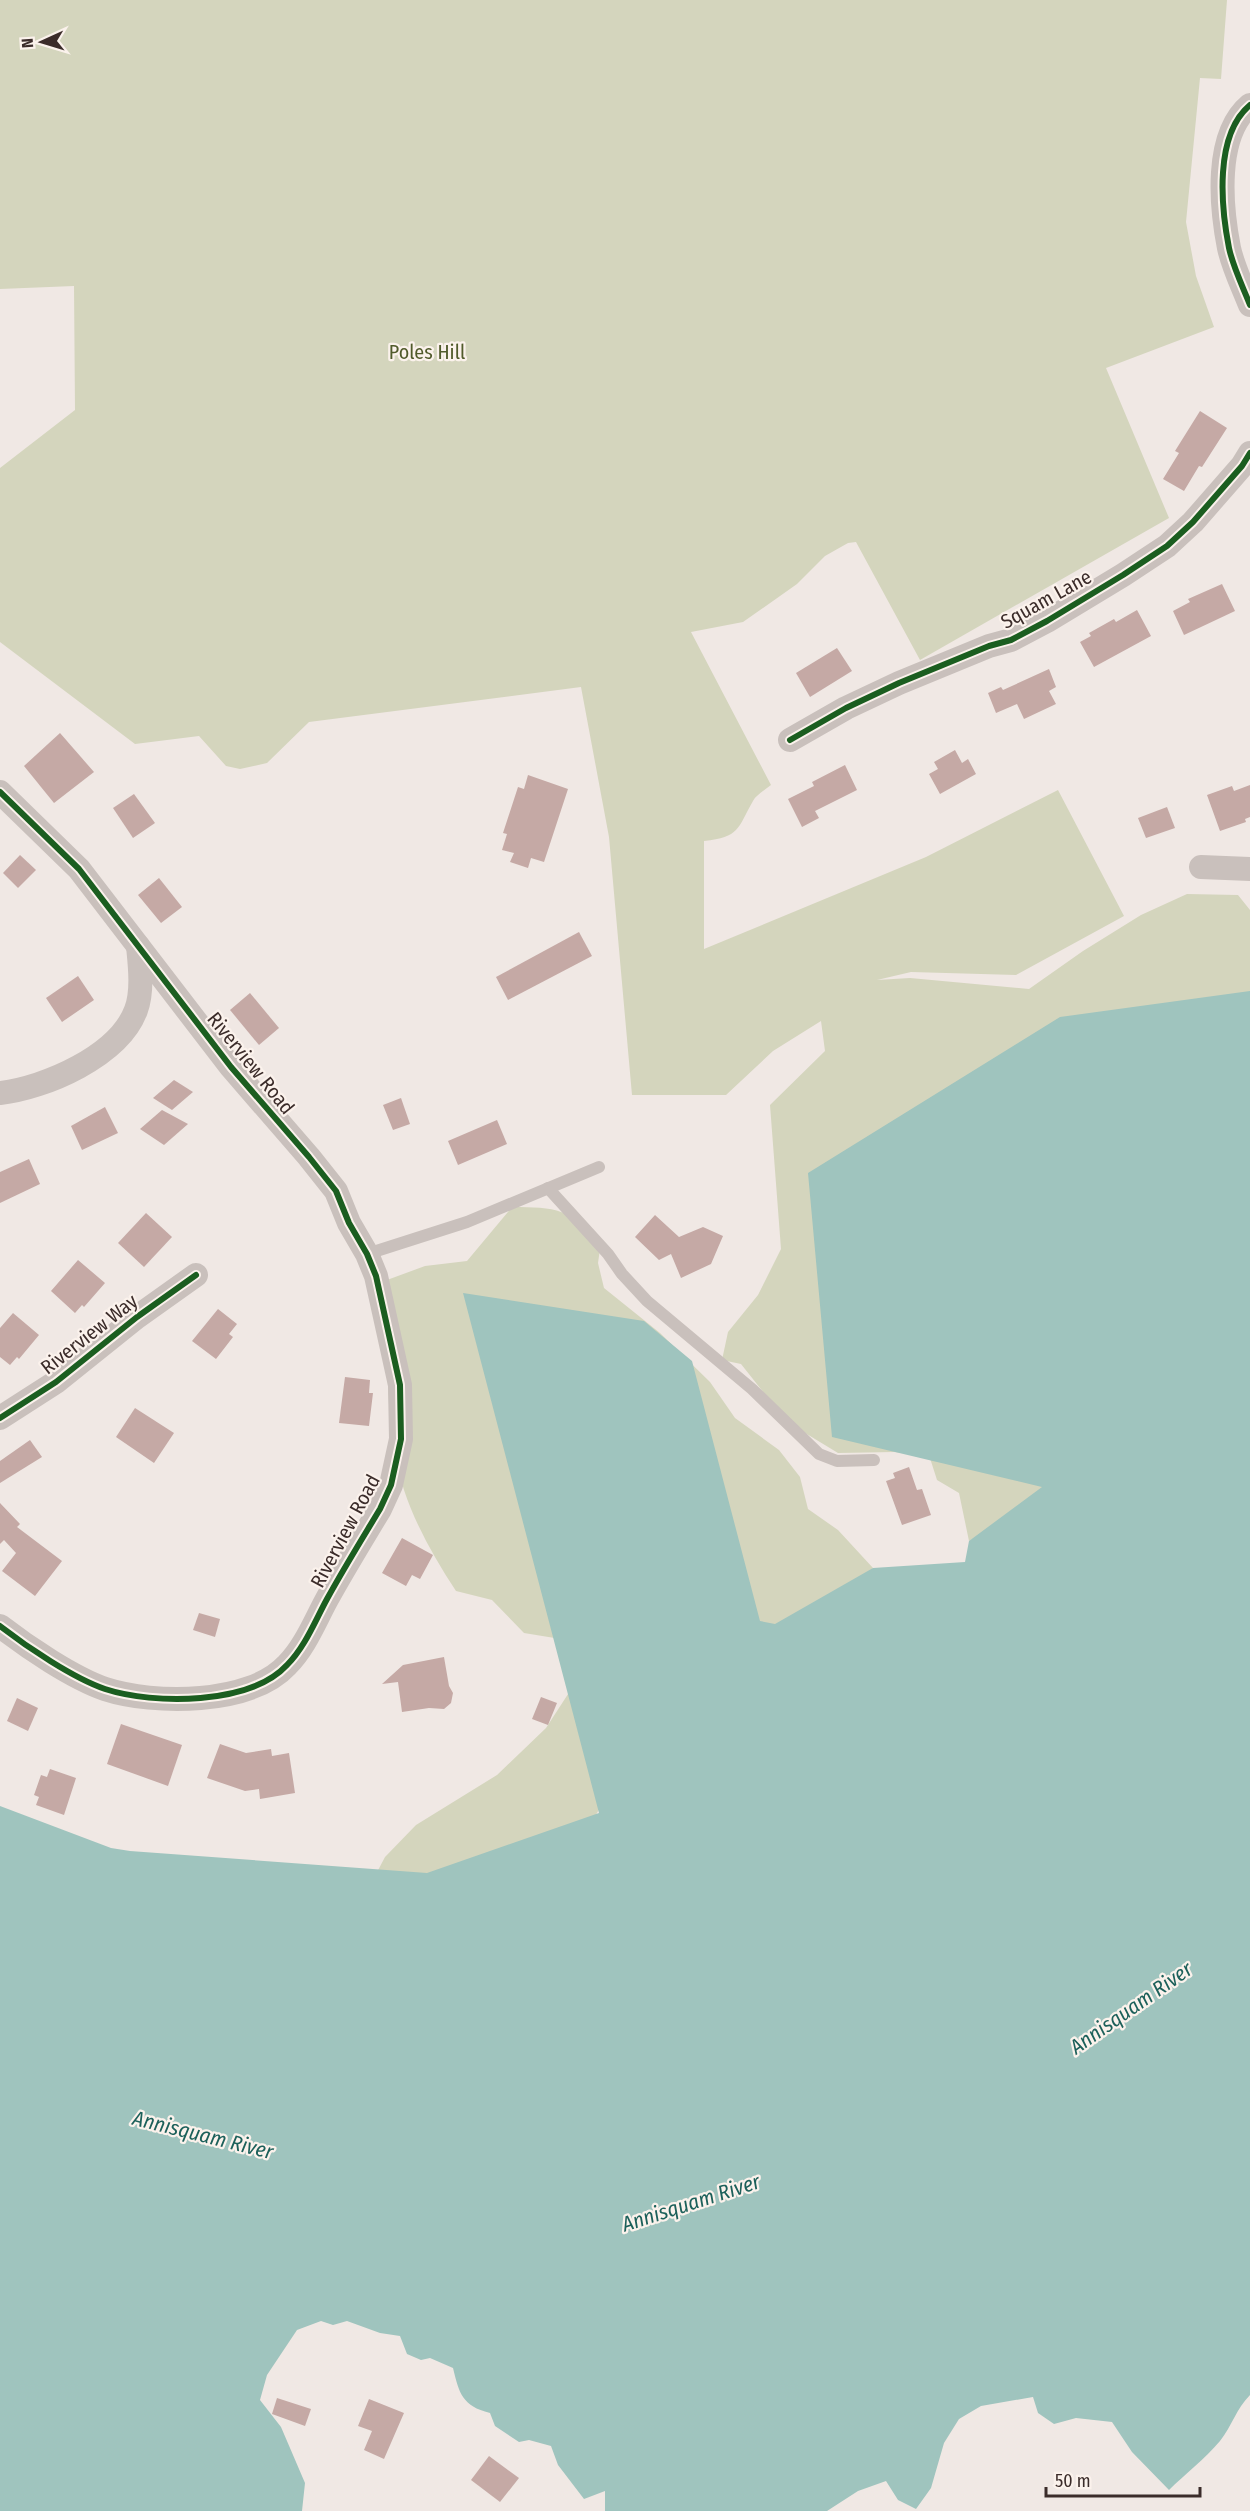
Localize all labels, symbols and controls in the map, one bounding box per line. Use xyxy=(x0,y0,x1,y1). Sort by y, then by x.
north arrow xyxy=(12,12,72,72)
text: N xyxy=(18,38,37,48)
park label: Poles Hill xyxy=(389,340,465,364)
street label: Squam Lane xyxy=(996,564,1096,634)
street label: Riverview Road xyxy=(202,1007,300,1119)
street label: Riverview Way xyxy=(36,1289,142,1379)
street label: Riverview Road xyxy=(305,1470,385,1592)
water label: Annisquam River xyxy=(1064,1956,1198,2060)
water label: Annisquam River xyxy=(129,2105,277,2165)
water label: Annisquam River xyxy=(618,2168,764,2238)
scale bar xyxy=(1046,2460,1200,2498)
text: 50 m xyxy=(1055,2470,1091,2492)

